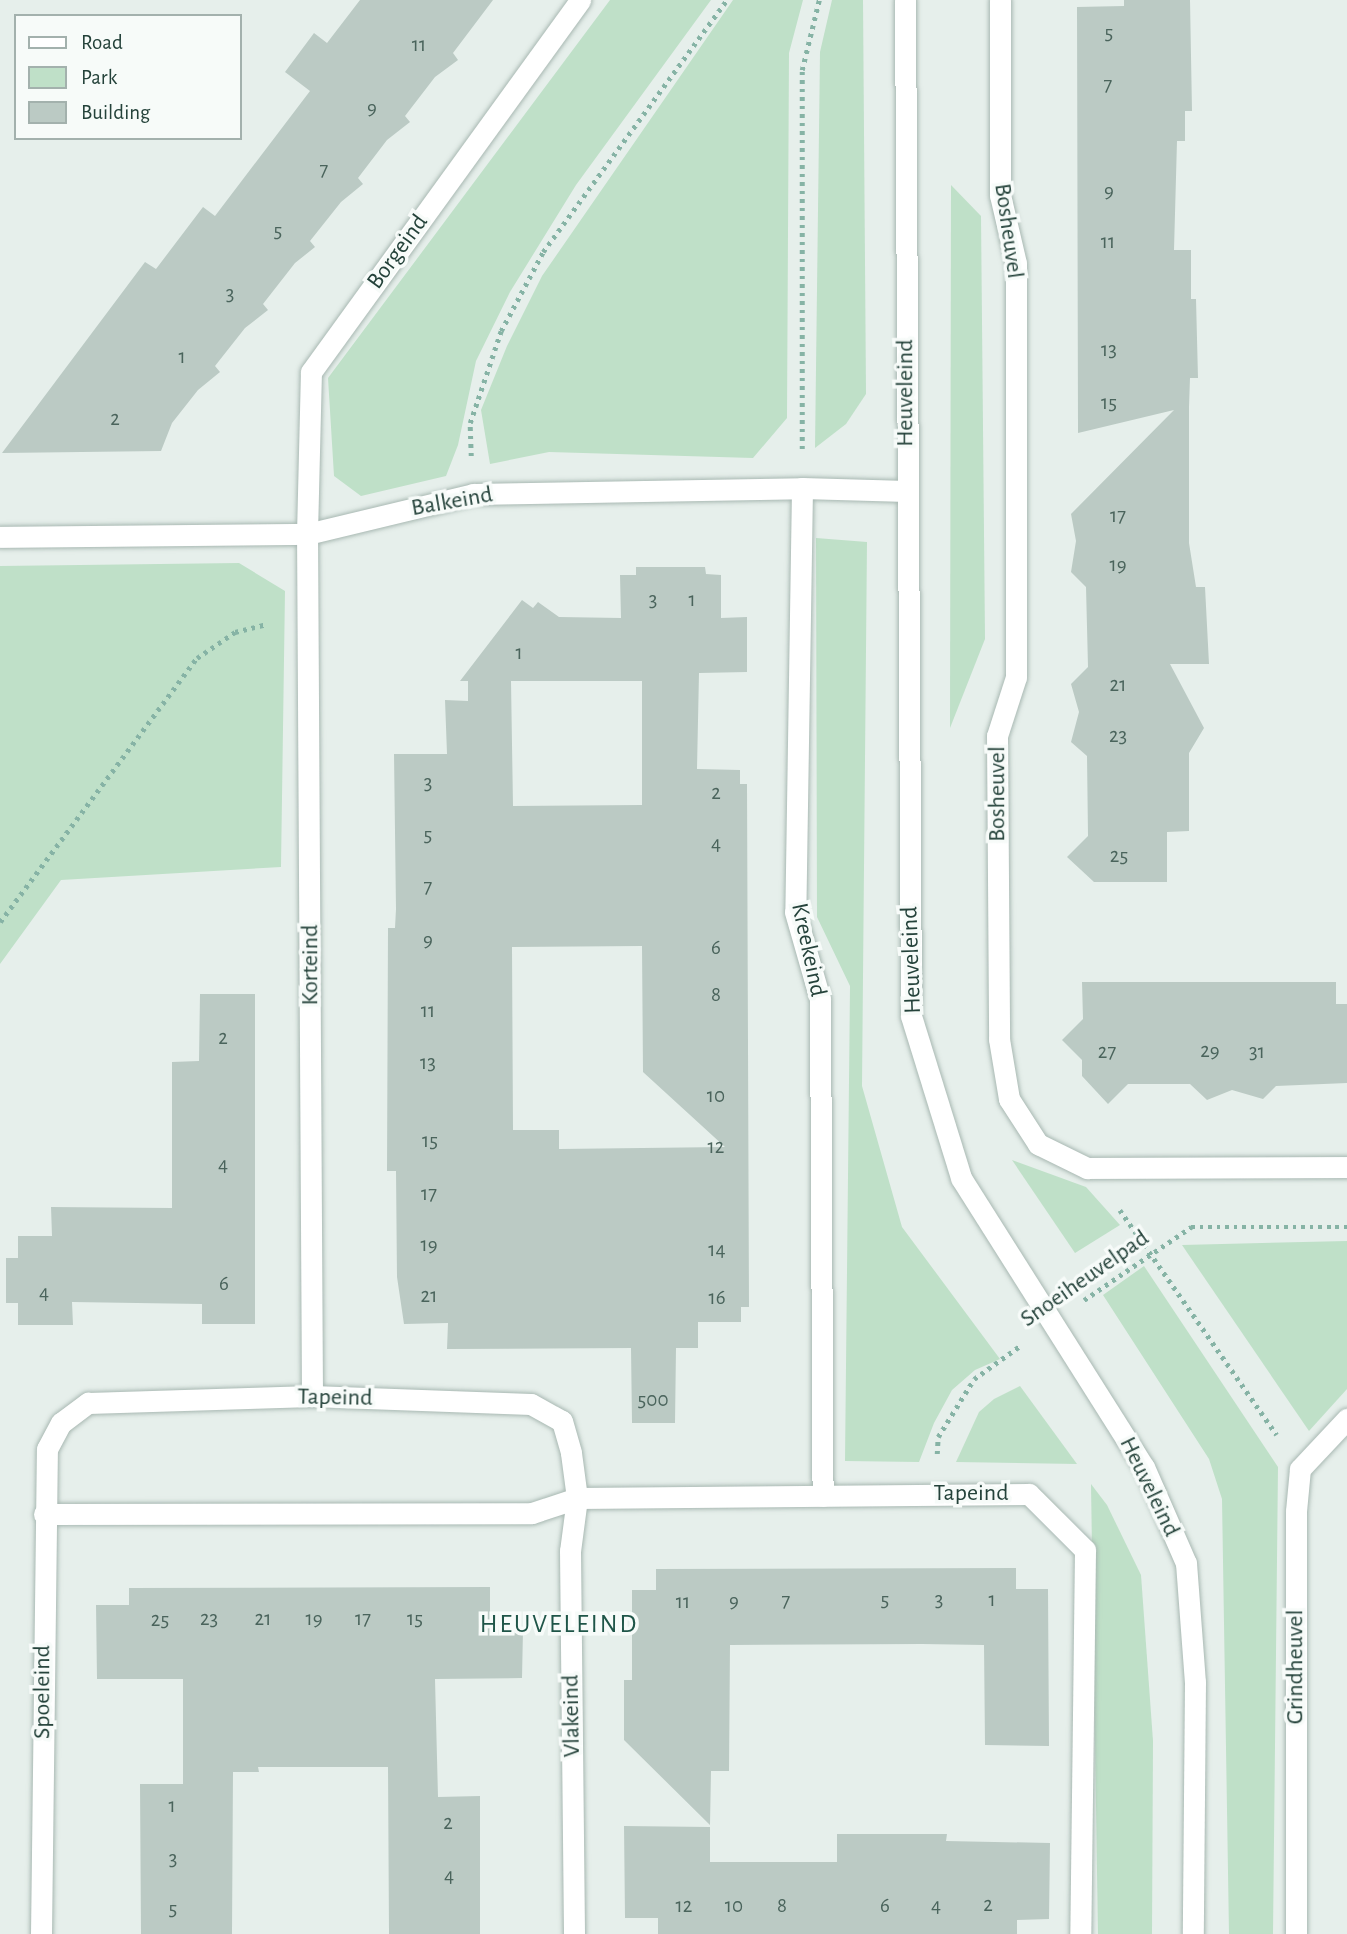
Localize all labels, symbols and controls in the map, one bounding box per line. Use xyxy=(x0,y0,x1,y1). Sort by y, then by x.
legend xyxy=(14,14,242,140)
house number: 5 xyxy=(1105,20,1113,46)
text: Road xyxy=(81,32,123,53)
house number: 11 xyxy=(412,32,426,58)
text: Park xyxy=(81,67,117,88)
house number: 7 xyxy=(1104,72,1112,98)
house number: 9 xyxy=(367,95,377,121)
text: Building xyxy=(81,102,150,123)
house number: 7 xyxy=(320,157,328,183)
house number: 9 xyxy=(1104,178,1114,204)
street label: Bosheuvel xyxy=(987,182,1029,280)
street label: Borgeind xyxy=(361,209,435,295)
house number: 5 xyxy=(274,218,282,244)
house number: 11 xyxy=(1101,229,1115,255)
house number: 3 xyxy=(226,281,234,307)
house number: 13 xyxy=(1101,337,1117,363)
street label: Heuveleind xyxy=(892,339,920,447)
house number: 1 xyxy=(178,344,186,370)
house number: 15 xyxy=(1101,390,1117,416)
house number: 2 xyxy=(110,406,120,432)
street label: Balkeind xyxy=(409,481,495,523)
house number: 17 xyxy=(1110,503,1126,529)
house number: 19 xyxy=(1109,552,1127,578)
house number: 3 xyxy=(649,587,657,613)
house number: 1 xyxy=(688,587,696,613)
house number: 1 xyxy=(515,640,523,666)
house number: 21 xyxy=(1110,672,1126,698)
house number: 23 xyxy=(1109,723,1127,749)
street label: Bosheuvel xyxy=(984,746,1012,842)
house number: 3 xyxy=(424,770,432,796)
house number: 2 xyxy=(711,780,721,806)
house number: 5 xyxy=(424,822,432,848)
house number: 4 xyxy=(711,831,721,857)
house number: 25 xyxy=(1110,843,1128,869)
house number: 7 xyxy=(424,874,432,900)
street label: Kreekeind xyxy=(784,901,832,999)
street label: Heuveleind xyxy=(896,906,928,1014)
street label: Korteind xyxy=(297,925,325,1005)
house number: 9 xyxy=(423,927,433,953)
house number: 6 xyxy=(711,935,721,961)
house number: 8 xyxy=(711,982,721,1008)
house number: 11 xyxy=(421,998,435,1024)
house number: 2 xyxy=(218,1025,228,1051)
house number: 29 xyxy=(1200,1038,1220,1064)
house number: 27 xyxy=(1098,1039,1116,1065)
house number: 31 xyxy=(1249,1039,1265,1065)
house number: 13 xyxy=(420,1050,436,1076)
house number: 10 xyxy=(707,1083,725,1109)
house number: 15 xyxy=(422,1128,438,1154)
house number: 12 xyxy=(708,1134,724,1160)
house number: 4 xyxy=(218,1152,228,1178)
house number: 17 xyxy=(421,1181,437,1207)
street label: Snoeiheuvelpad xyxy=(1015,1224,1155,1334)
house number: 19 xyxy=(420,1232,438,1258)
house number: 14 xyxy=(708,1237,726,1263)
house number: 6 xyxy=(219,1271,229,1297)
house number: 4 xyxy=(39,1280,49,1306)
house number: 21 xyxy=(421,1283,437,1309)
house number: 16 xyxy=(708,1285,726,1311)
street label: Tapeind xyxy=(297,1383,373,1413)
house number: 500 xyxy=(638,1387,668,1413)
street label: Heuveleind xyxy=(1113,1432,1185,1542)
street label: Tapeind xyxy=(933,1480,1009,1508)
house number: 5 xyxy=(881,1587,889,1613)
house number: 3 xyxy=(935,1587,943,1613)
house number: 1 xyxy=(988,1587,996,1613)
house number: 9 xyxy=(729,1588,739,1614)
house number: 7 xyxy=(782,1588,790,1614)
house number: 11 xyxy=(676,1589,690,1615)
house number: 23 xyxy=(200,1606,218,1632)
house number: 21 xyxy=(255,1606,271,1632)
house number: 19 xyxy=(305,1606,323,1632)
house number: 17 xyxy=(355,1606,371,1632)
house number: 15 xyxy=(407,1606,423,1632)
house number: 25 xyxy=(151,1607,169,1633)
district label: HEUVELEIND xyxy=(481,1609,637,1641)
street label: Grindheuvel xyxy=(1282,1610,1310,1724)
street label: Spoeleind xyxy=(29,1645,57,1739)
street label: Vlakeind xyxy=(557,1674,587,1758)
house number: 1 xyxy=(168,1793,176,1819)
house number: 2 xyxy=(443,1810,453,1836)
house number: 3 xyxy=(169,1846,177,1872)
house number: 4 xyxy=(444,1863,454,1889)
house number: 2 xyxy=(983,1892,993,1918)
house number: 12 xyxy=(676,1893,692,1919)
house number: 10 xyxy=(725,1893,743,1919)
house number: 8 xyxy=(777,1893,787,1919)
house number: 6 xyxy=(880,1893,890,1919)
house number: 4 xyxy=(931,1893,941,1919)
house number: 5 xyxy=(169,1896,177,1922)

